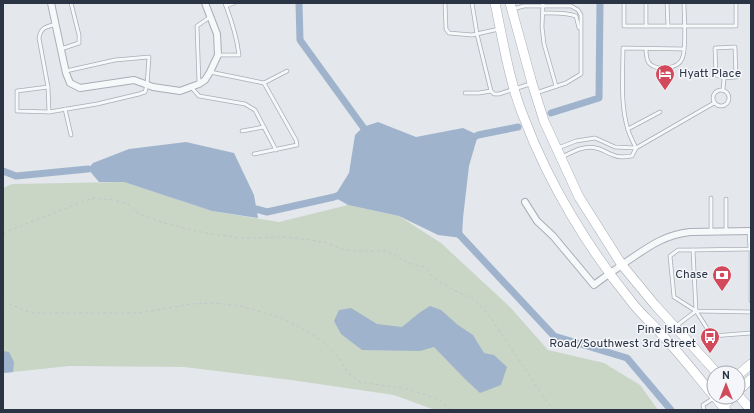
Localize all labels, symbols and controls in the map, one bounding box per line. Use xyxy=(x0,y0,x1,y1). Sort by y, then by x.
hotel icon: Hyatt Place xyxy=(654,63,676,91)
place label: Hyatt Place xyxy=(679,66,741,82)
bank icon: Chase xyxy=(711,264,733,292)
place label: Chase xyxy=(675,267,708,283)
place label: Pine Island Road/Southwest 3rd Street xyxy=(549,322,696,352)
bus stop icon: Pine Island Road/Southwest 3rd Street xyxy=(699,326,721,354)
north arrow xyxy=(706,365,746,405)
text: N xyxy=(722,369,730,383)

